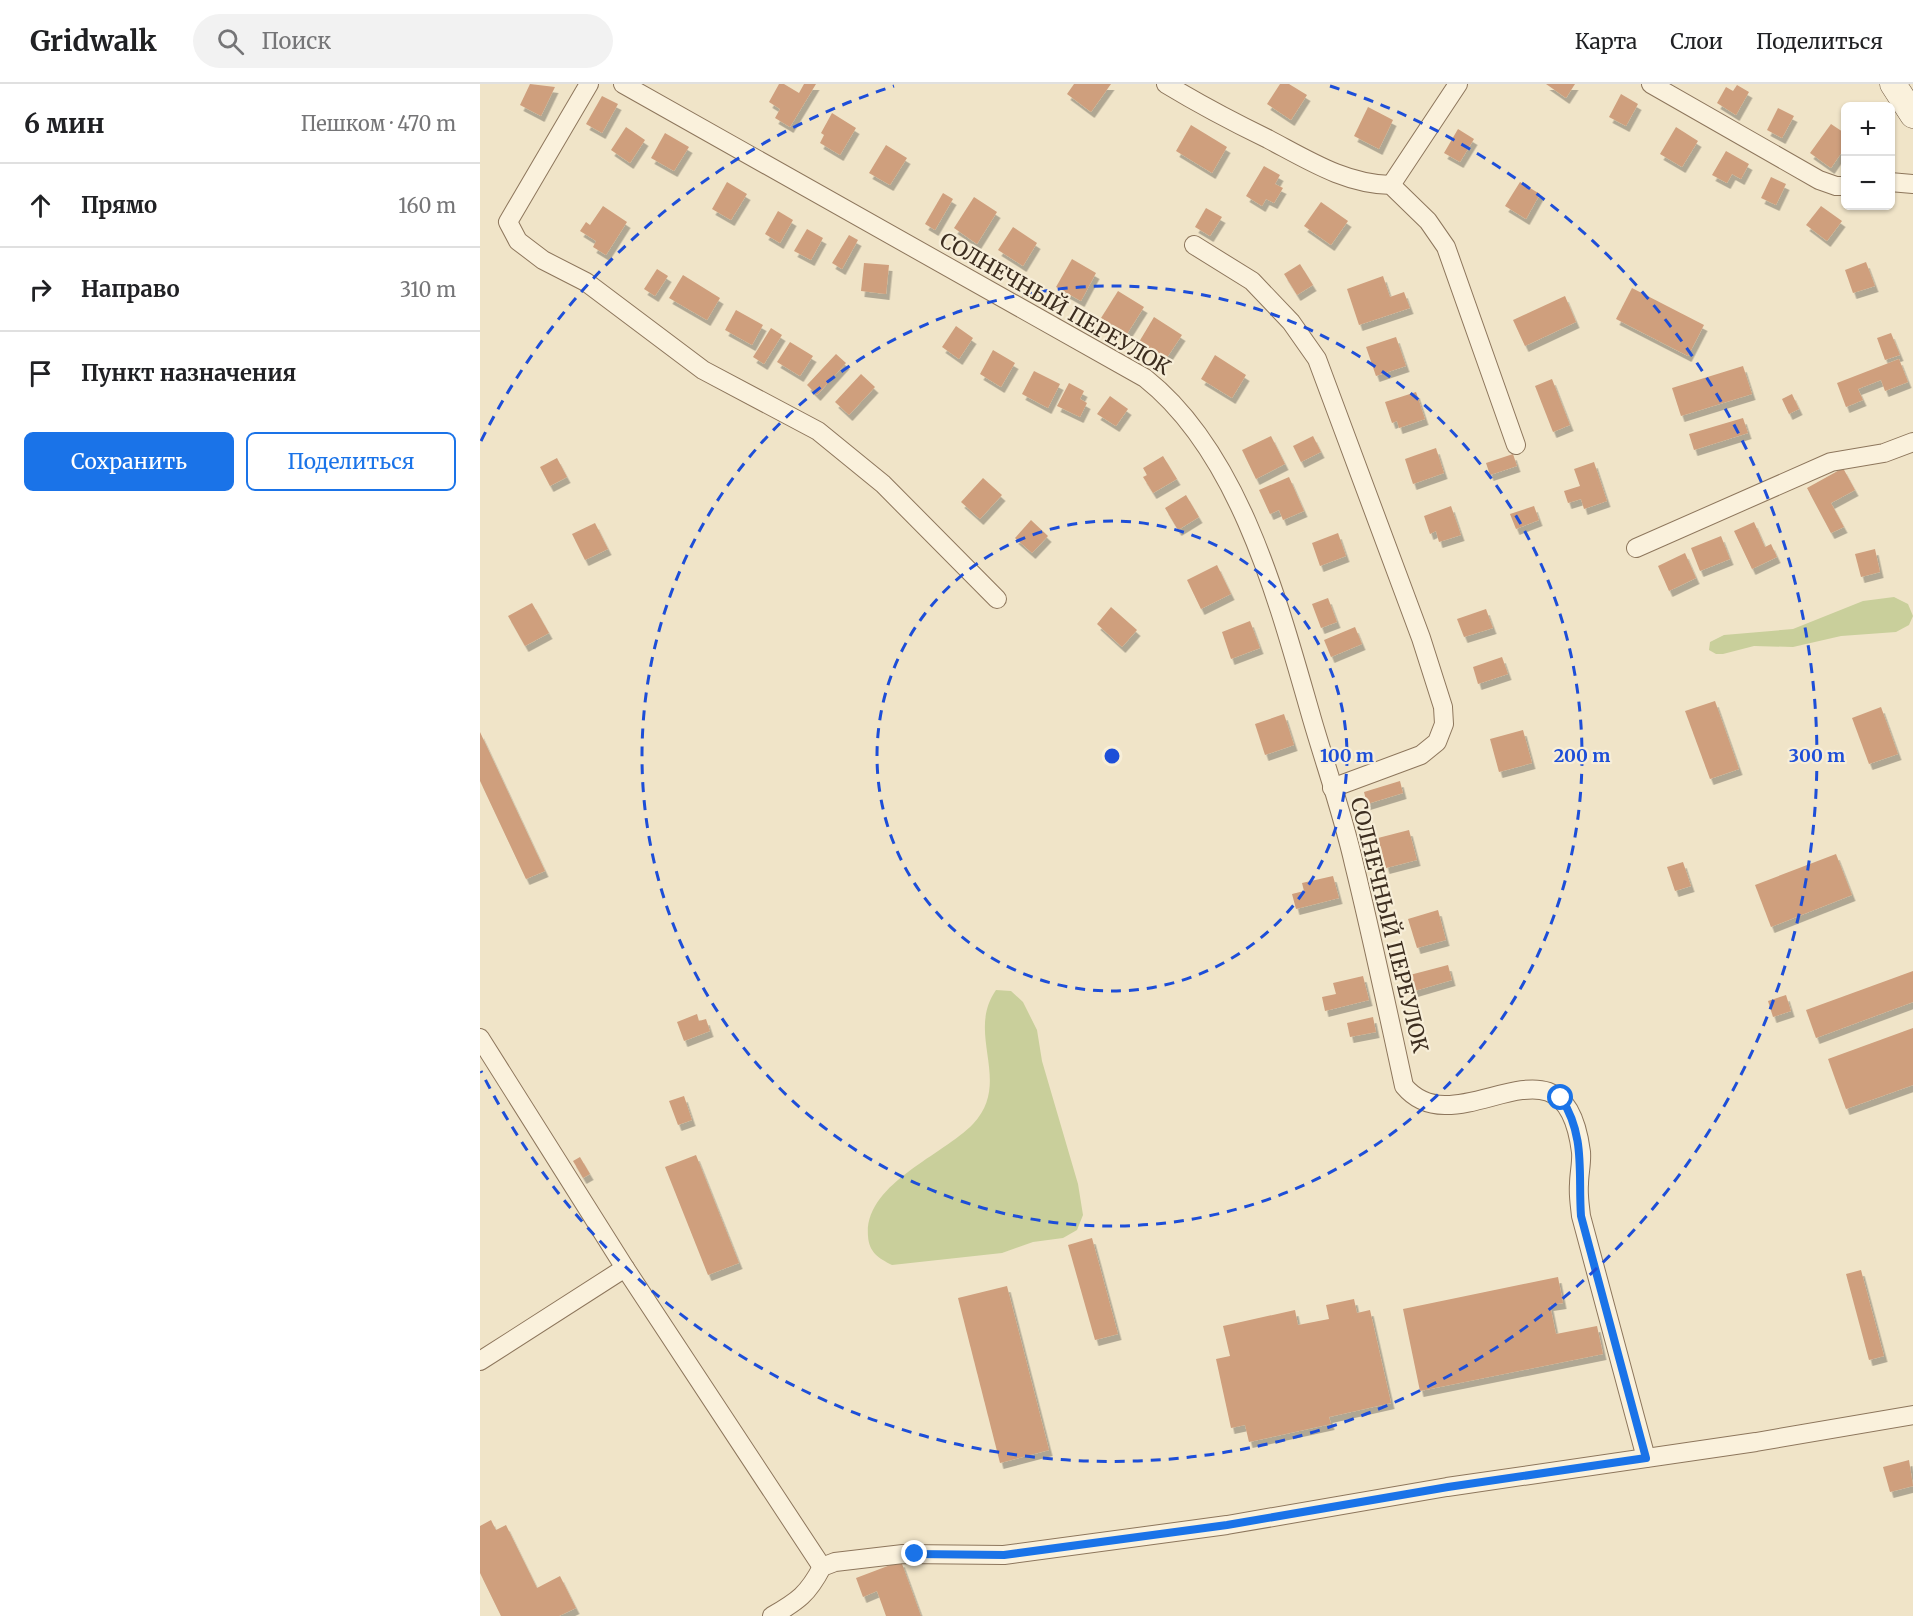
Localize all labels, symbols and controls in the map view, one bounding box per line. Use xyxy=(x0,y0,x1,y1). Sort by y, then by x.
search box xyxy=(193,14,613,68)
text: Gridwalk xyxy=(30,23,157,59)
icon: search xyxy=(214,25,247,58)
text: Поиск xyxy=(262,27,331,55)
text: Карта xyxy=(1575,28,1637,55)
text: Слои xyxy=(1670,28,1723,55)
text: Поделиться xyxy=(1756,28,1883,55)
map controls xyxy=(1841,102,1895,210)
button: + xyxy=(1841,102,1895,156)
text: 6 мин xyxy=(24,107,105,140)
text: Пешком · 470 m xyxy=(301,111,456,136)
button: − xyxy=(1841,156,1895,210)
icon: ahead xyxy=(24,189,57,222)
text: Прямо xyxy=(81,191,157,219)
text: 160 m xyxy=(398,193,456,218)
street label: СОЛНЕЧНЫЙ ПЕРЕУЛОК xyxy=(935,226,1176,381)
icon: right xyxy=(24,273,57,306)
text: Направо xyxy=(81,275,180,303)
text: 310 m xyxy=(400,277,456,302)
icon: arrive xyxy=(24,357,57,390)
text: Пункт назначения xyxy=(81,359,296,387)
button: Сохранить xyxy=(24,432,234,491)
button: Поделиться xyxy=(246,432,456,491)
text: 100 m xyxy=(1320,744,1374,767)
text: 200 m xyxy=(1554,744,1610,767)
text: 300 m xyxy=(1789,744,1845,767)
centre of rings xyxy=(1102,746,1122,766)
street label: СОЛНЕЧНЫЙ ПЕРЕУЛОК xyxy=(1345,794,1434,1055)
route start xyxy=(1547,1084,1573,1110)
route end xyxy=(901,1540,927,1566)

